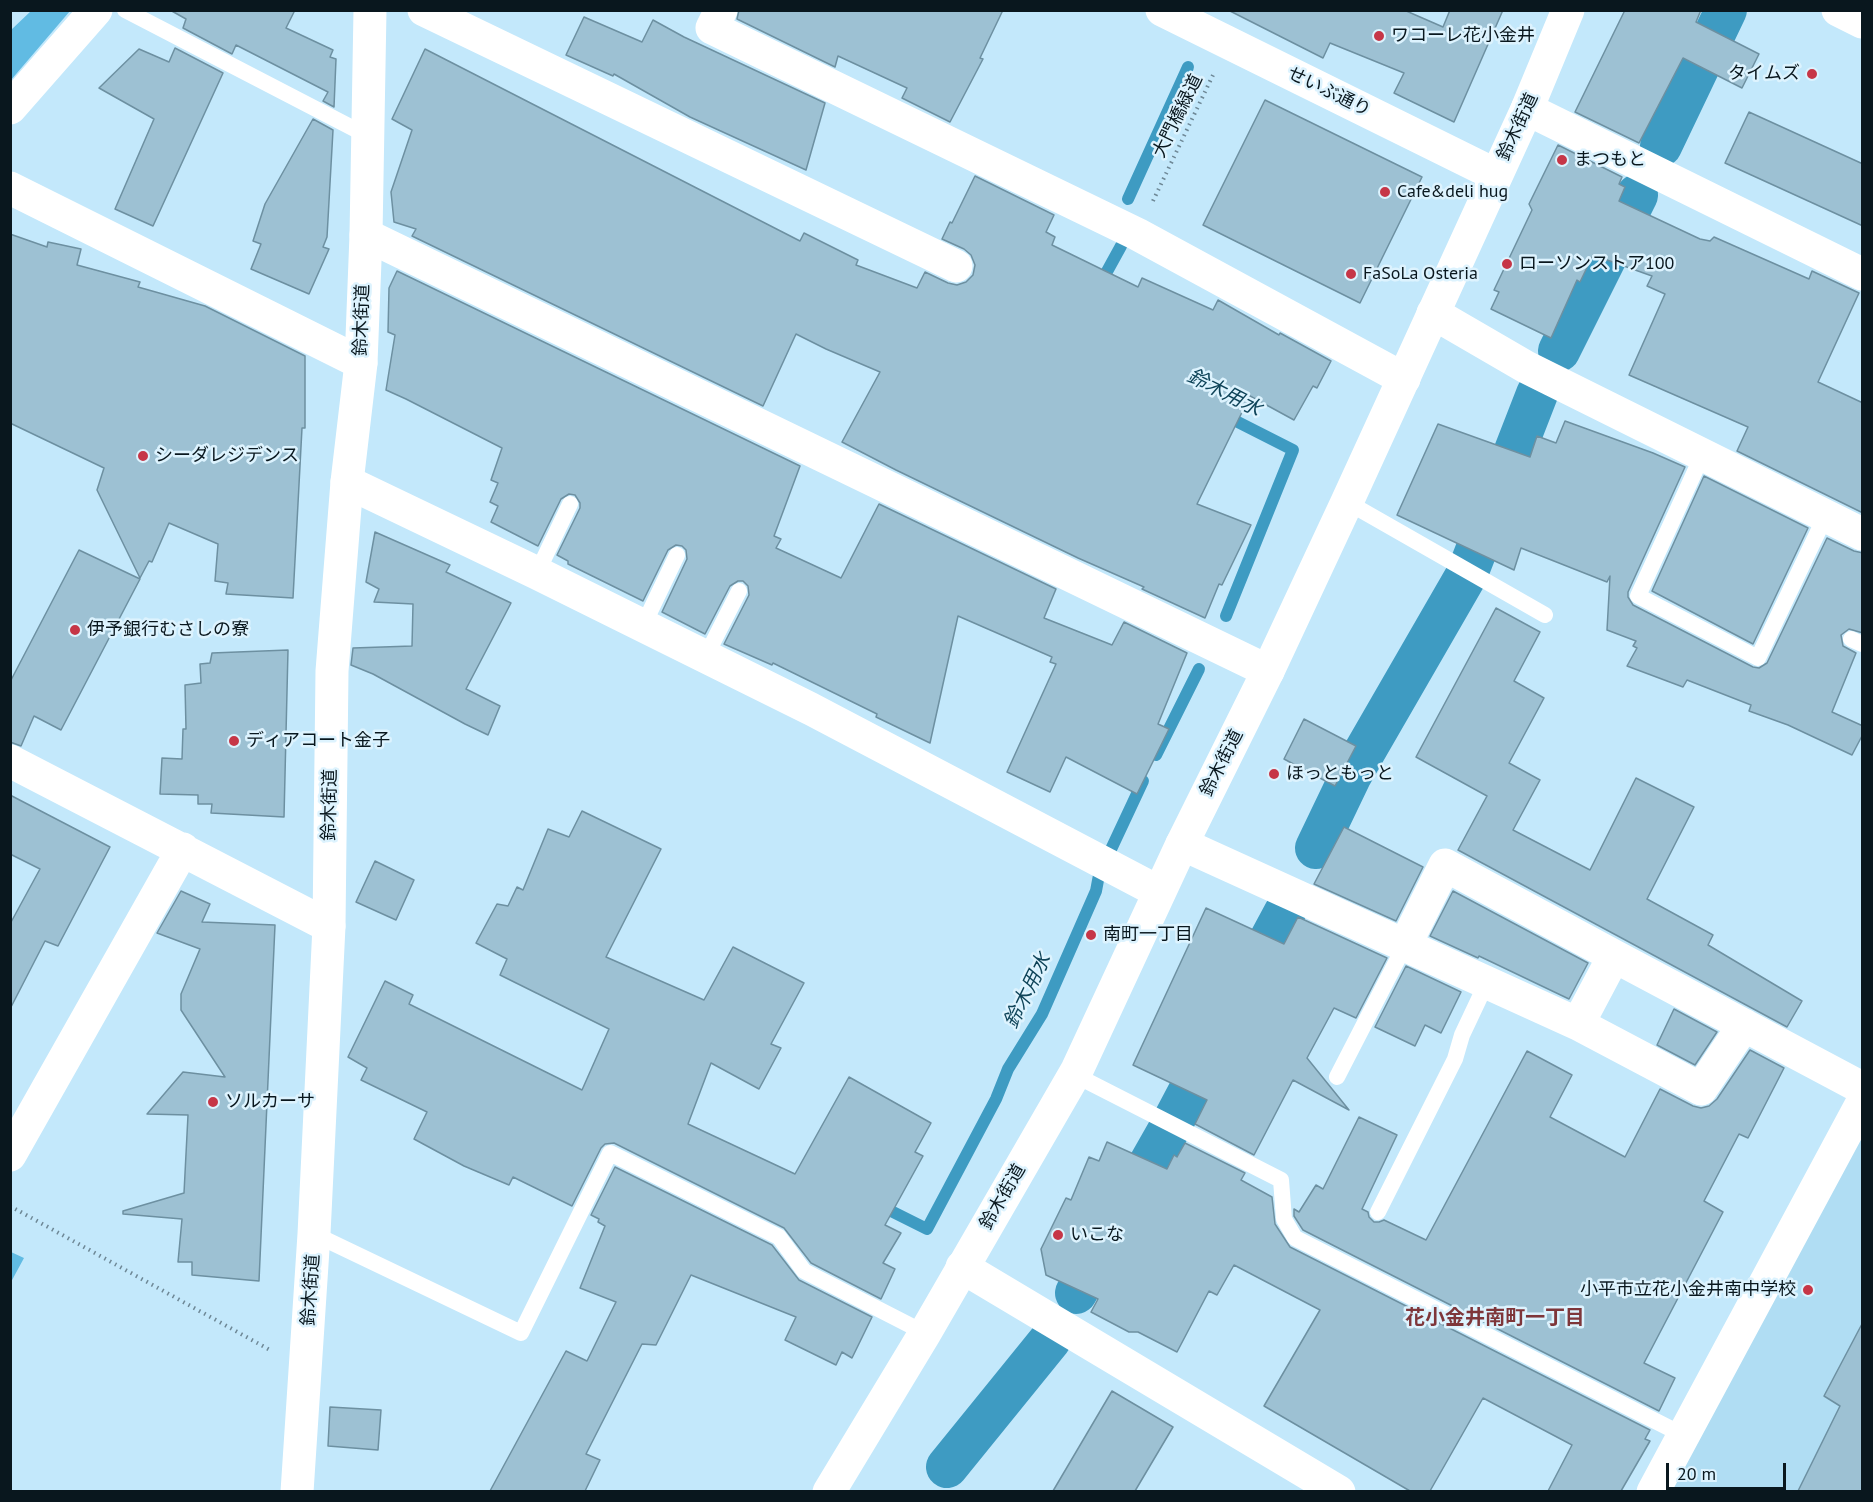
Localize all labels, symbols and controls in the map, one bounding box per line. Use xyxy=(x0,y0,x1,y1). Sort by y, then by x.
place label: ワコーレ花小金井 xyxy=(1391,25,1535,47)
marker: ワコーレ花小金井 xyxy=(1372,29,1386,43)
street label: せいぶ通り xyxy=(1284,63,1374,121)
place label: タイムズ xyxy=(1728,63,1800,85)
marker: タイムズ xyxy=(1805,67,1819,81)
street label: 大門橋緑道 xyxy=(1149,71,1207,161)
street label: 鈴木街道 xyxy=(1493,90,1543,164)
place label: まつもと xyxy=(1574,149,1646,171)
marker: まつもと xyxy=(1555,153,1569,167)
place label: Cafe&deli hug xyxy=(1397,181,1508,203)
marker: Cafe&deli hug xyxy=(1378,185,1392,199)
place label: ローソンストア100 xyxy=(1519,253,1674,275)
marker: ローソンストア100 xyxy=(1500,257,1514,271)
place label: FaSoLa Osteria xyxy=(1363,263,1478,285)
marker: FaSoLa Osteria xyxy=(1344,267,1358,281)
street label: 鈴木街道 xyxy=(350,284,374,356)
water label: 鈴木用水 xyxy=(1183,364,1265,422)
place label: シーダレジデンス xyxy=(155,445,299,467)
marker: シーダレジデンス xyxy=(136,449,150,463)
place label: 伊予銀行むさしの寮 xyxy=(87,619,249,641)
marker: 伊予銀行むさしの寮 xyxy=(68,623,82,637)
street label: 鈴木街道 xyxy=(1196,726,1248,800)
place label: ディアコート金子 xyxy=(246,730,390,752)
marker: ディアコート金子 xyxy=(227,734,241,748)
place label: ほっともっと xyxy=(1286,763,1394,785)
marker: ほっともっと xyxy=(1267,767,1281,781)
street label: 鈴木街道 xyxy=(319,769,341,841)
place label: 南町一丁目 xyxy=(1103,924,1193,946)
marker: 南町一丁目 xyxy=(1084,928,1098,942)
water label: 鈴木用水 xyxy=(1000,950,1056,1032)
place label: ソルカーサ xyxy=(225,1091,315,1113)
marker: ソルカーサ xyxy=(206,1095,220,1109)
street label: 鈴木街道 xyxy=(976,1160,1030,1234)
place label: いこな xyxy=(1070,1224,1124,1246)
marker: いこな xyxy=(1051,1228,1065,1242)
street label: 鈴木街道 xyxy=(298,1253,324,1327)
place label: 小平市立花小金井南中学校 xyxy=(1580,1279,1796,1301)
marker: 小平市立花小金井南中学校 xyxy=(1801,1283,1815,1297)
district label: 花小金井南町一丁目 xyxy=(1405,1306,1585,1330)
scale bar xyxy=(1669,1451,1789,1489)
text: 20 m xyxy=(1677,1462,1716,1485)

